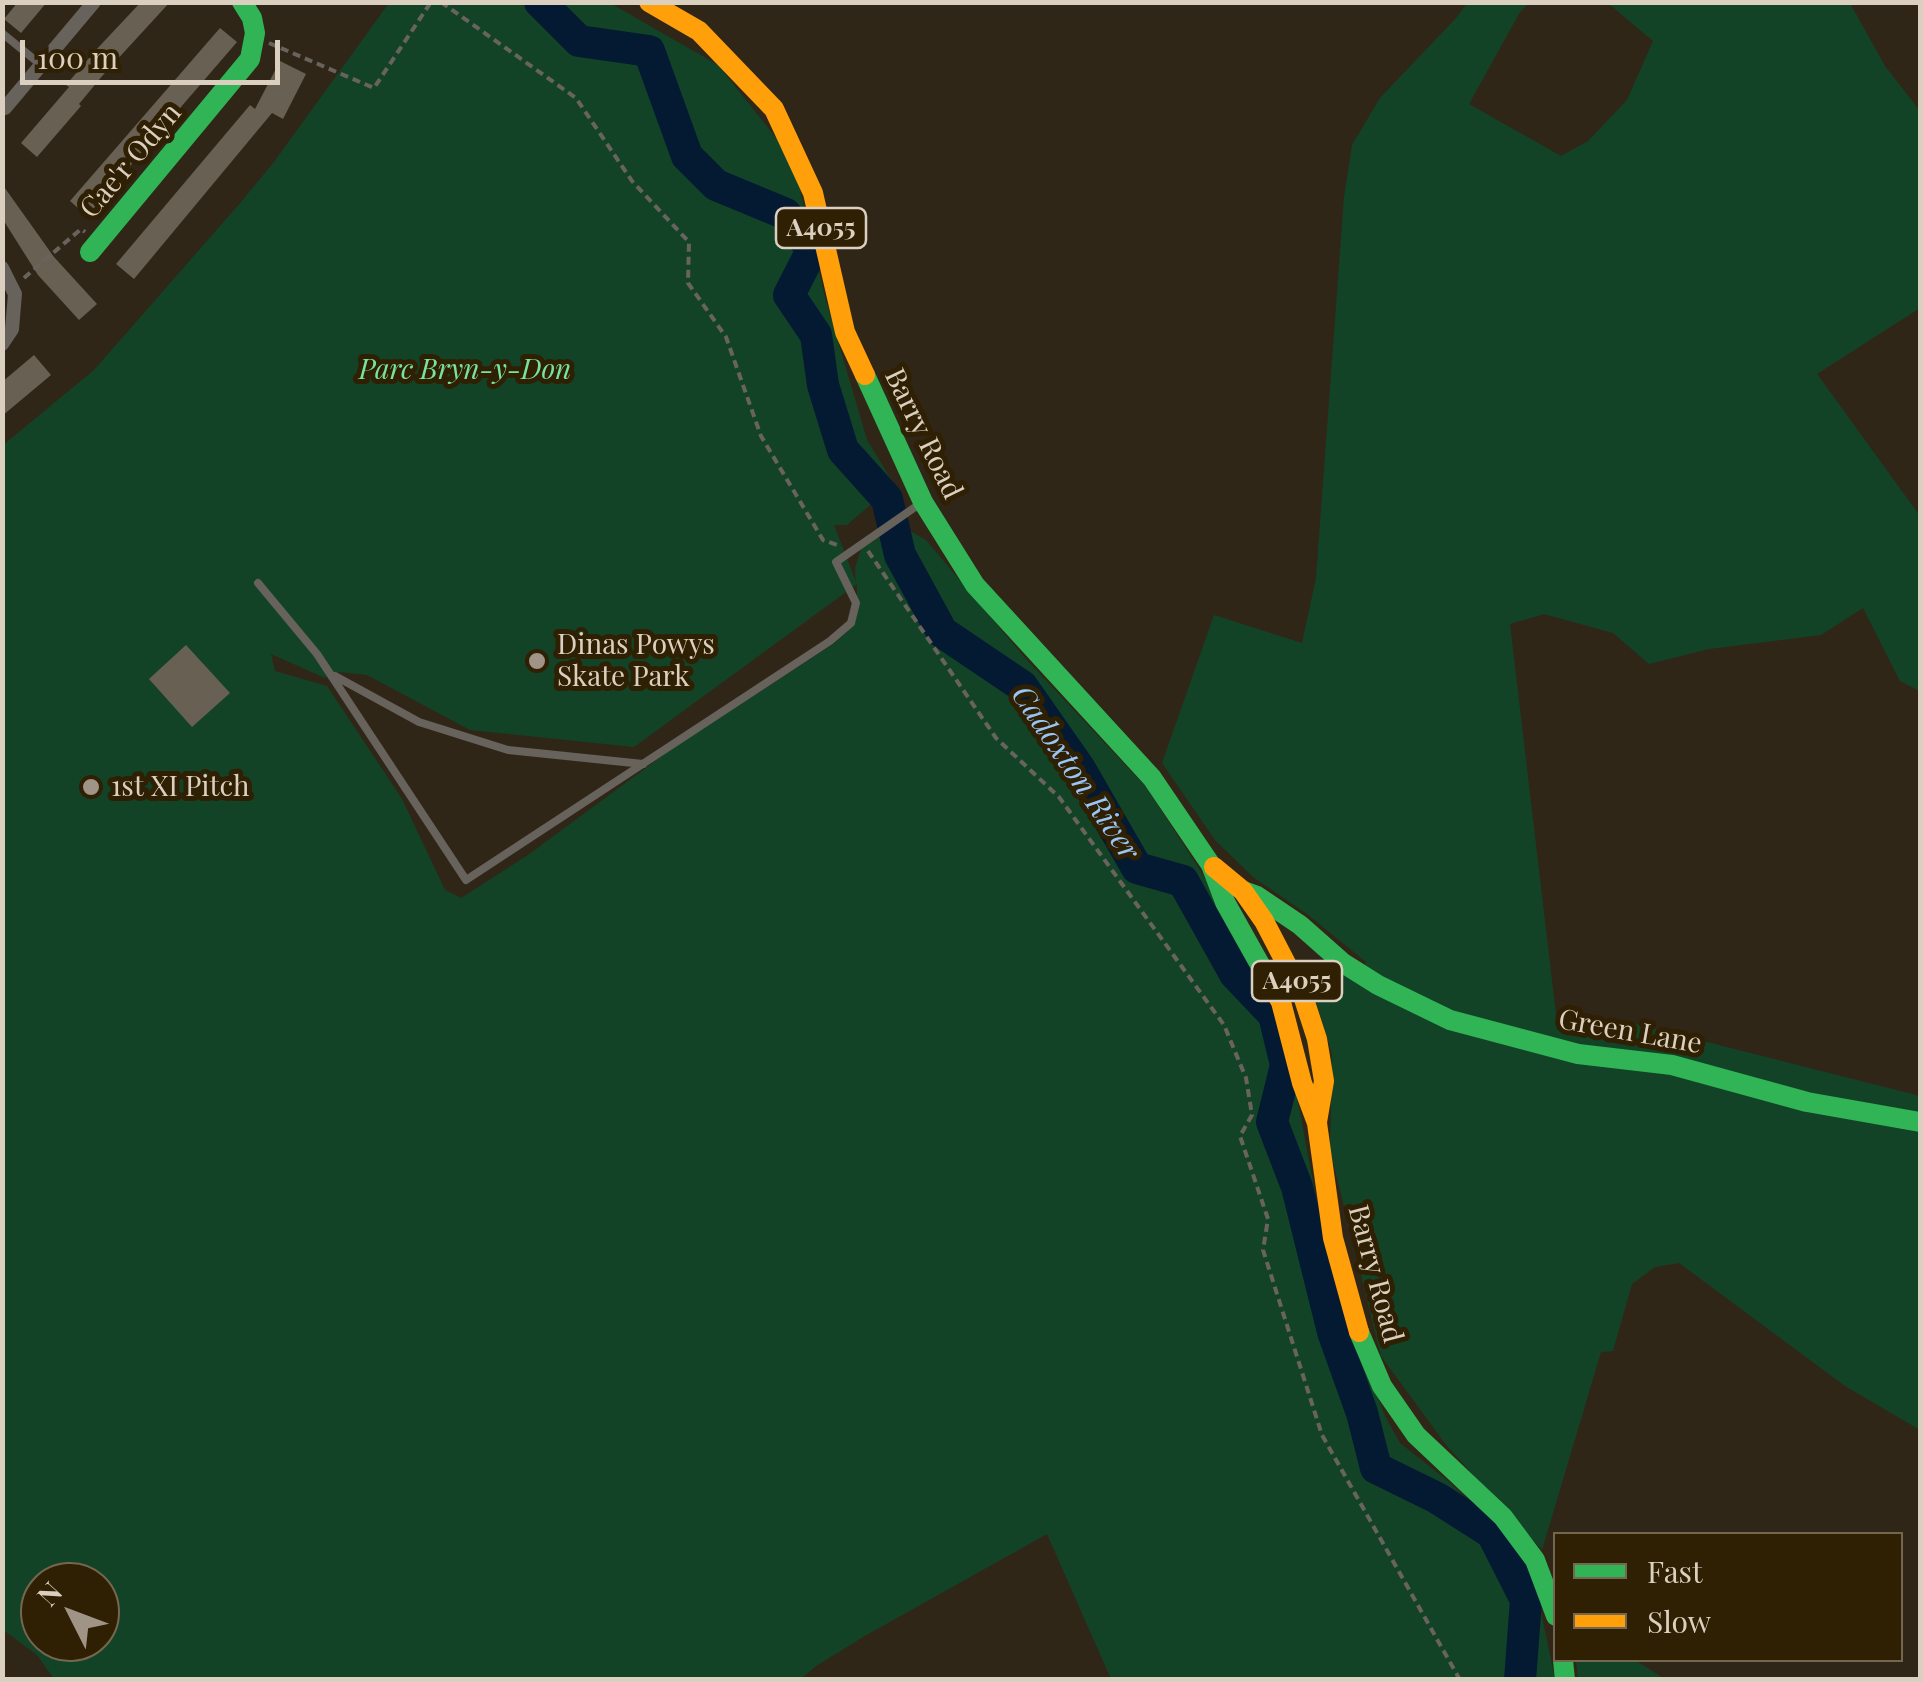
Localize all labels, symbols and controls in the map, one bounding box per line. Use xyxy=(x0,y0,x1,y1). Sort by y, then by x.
scale bar xyxy=(25,20,285,82)
text: 100 m xyxy=(37,37,118,77)
street label: Cae'r Odyn xyxy=(73,97,189,225)
road number: A4055 xyxy=(776,208,866,248)
park label: Parc Bryn-y-Don xyxy=(359,353,571,387)
street label: Barry Road xyxy=(877,363,969,505)
place label: Dinas Powys Skate Park xyxy=(557,628,715,694)
marker: Dinas Powys Skate Park xyxy=(526,650,548,672)
water label: Cadoxton River xyxy=(1003,679,1147,867)
place label: 1st XI Pitch xyxy=(111,770,250,804)
marker: 1st XI Pitch xyxy=(80,776,102,798)
road number: A4055 xyxy=(1252,961,1342,1001)
street label: Green Lane xyxy=(1556,1003,1704,1061)
street label: Barry Road xyxy=(1341,1202,1409,1346)
legend xyxy=(1553,1532,1903,1662)
text: Fast xyxy=(1647,1551,1703,1591)
north arrow xyxy=(20,1562,120,1662)
text: N xyxy=(28,1573,69,1613)
text: Slow xyxy=(1647,1601,1711,1641)

